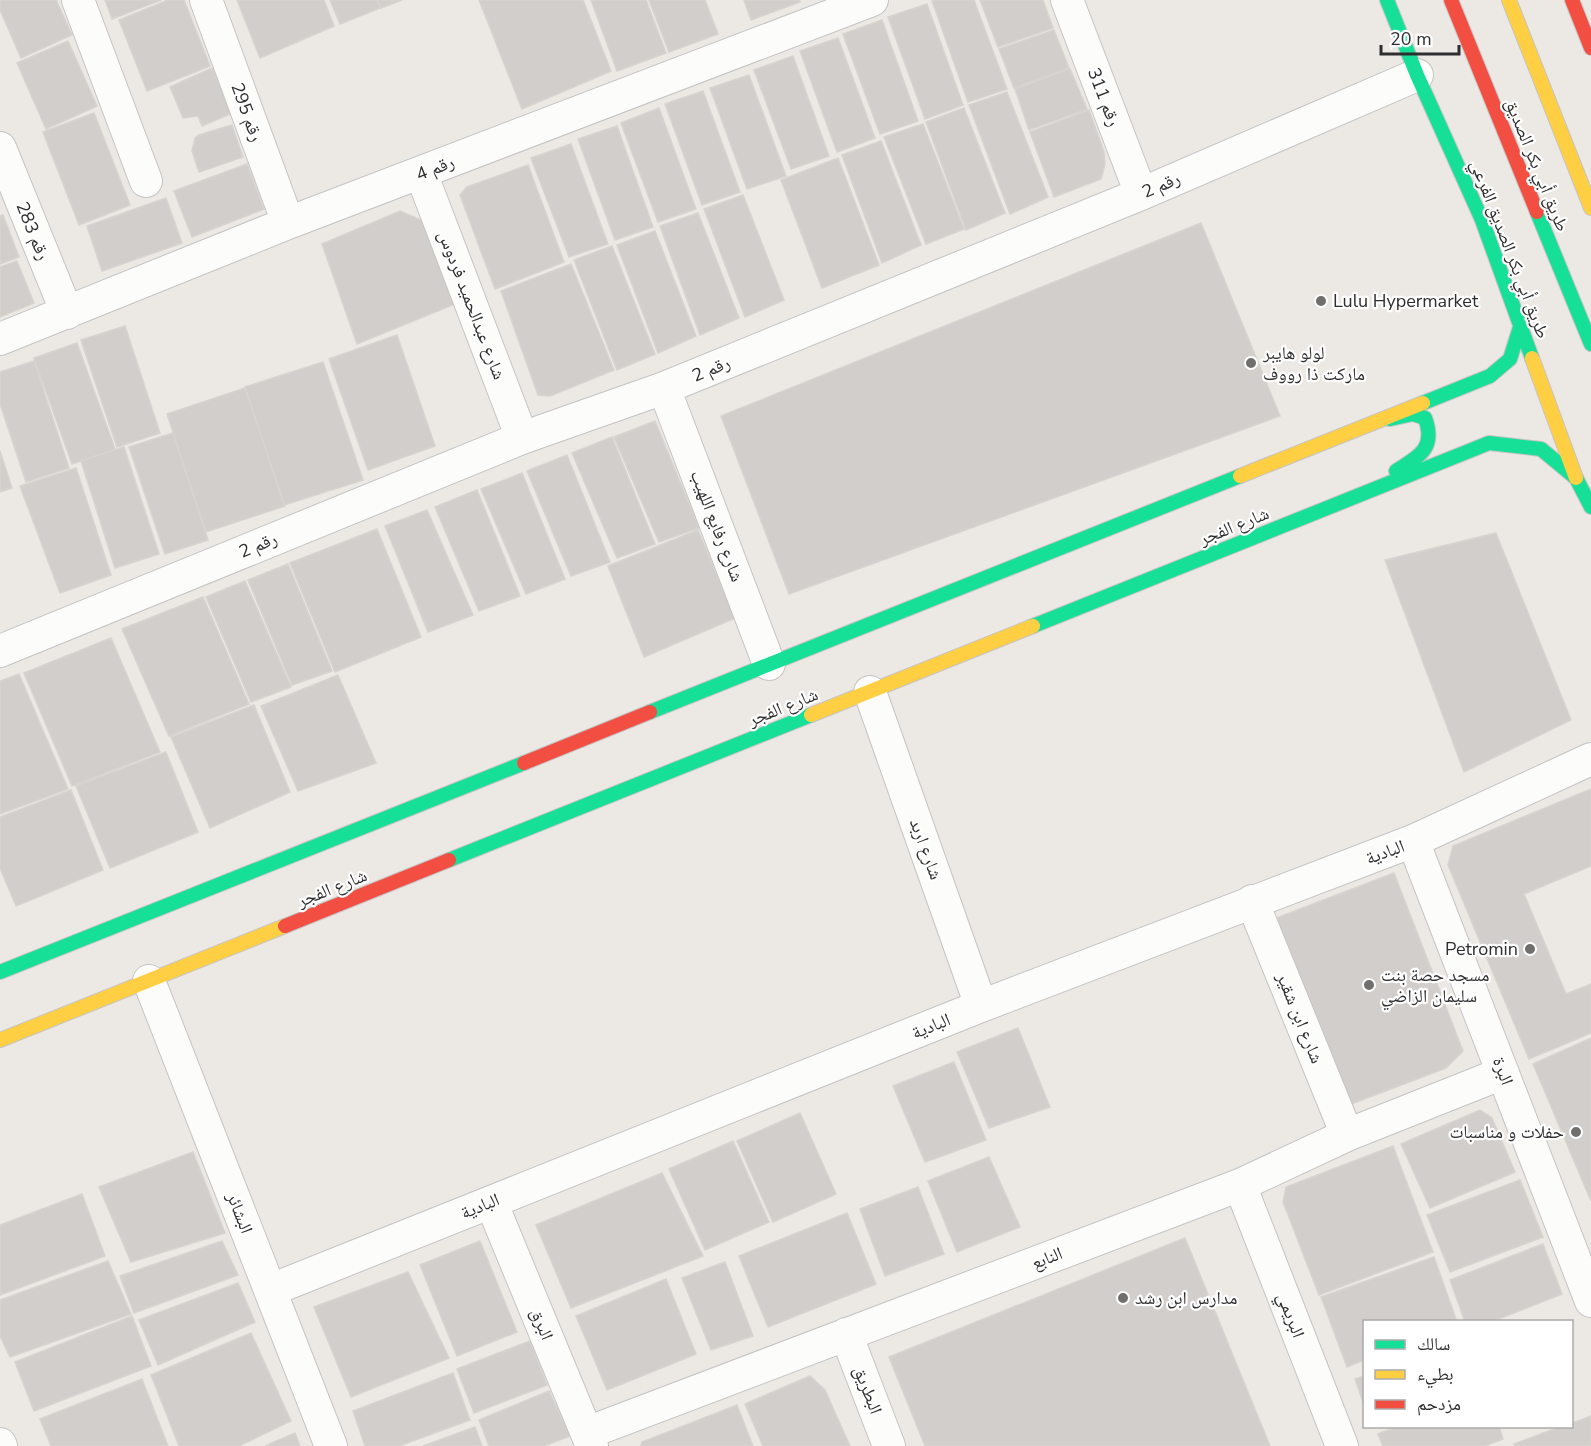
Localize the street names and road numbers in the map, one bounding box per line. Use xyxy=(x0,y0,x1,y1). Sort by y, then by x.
street label: رقم 311 xyxy=(1082,64,1126,130)
street label: رقم 295 xyxy=(225,79,269,145)
street label: طريق أبي بكر الصديق xyxy=(1497,95,1575,236)
street label: رقم 4 xyxy=(412,150,458,186)
street label: طريق أبي بكر الصديق الفرعي xyxy=(1462,156,1555,343)
street label: رقم 2 xyxy=(1138,166,1184,204)
street label: رقم 283 xyxy=(10,198,56,264)
street label: شارع عبدالحميد فردوس xyxy=(433,227,511,383)
street label: رقم 2 xyxy=(688,350,734,388)
street label: شارع رفايع اللهيب xyxy=(685,467,749,585)
street label: شارع الفجر xyxy=(1195,501,1272,551)
street label: رقم 2 xyxy=(235,526,281,564)
street label: شارع الفجر xyxy=(744,682,821,732)
street label: شارع اربد xyxy=(904,815,948,883)
street label: البادية xyxy=(1362,834,1408,870)
street label: شارع الفجر xyxy=(293,863,370,913)
street label: شارع ابن شقير xyxy=(1271,968,1329,1067)
street label: البادية xyxy=(908,1007,954,1045)
street label: البرة xyxy=(1487,1054,1519,1088)
street label: البادية xyxy=(457,1187,503,1225)
street label: البشائر xyxy=(221,1188,259,1237)
street label: النابع xyxy=(1028,1241,1066,1275)
street label: البريمي xyxy=(1269,1289,1311,1342)
street label: البرق xyxy=(525,1305,559,1343)
street label: البطريق xyxy=(848,1363,888,1417)

